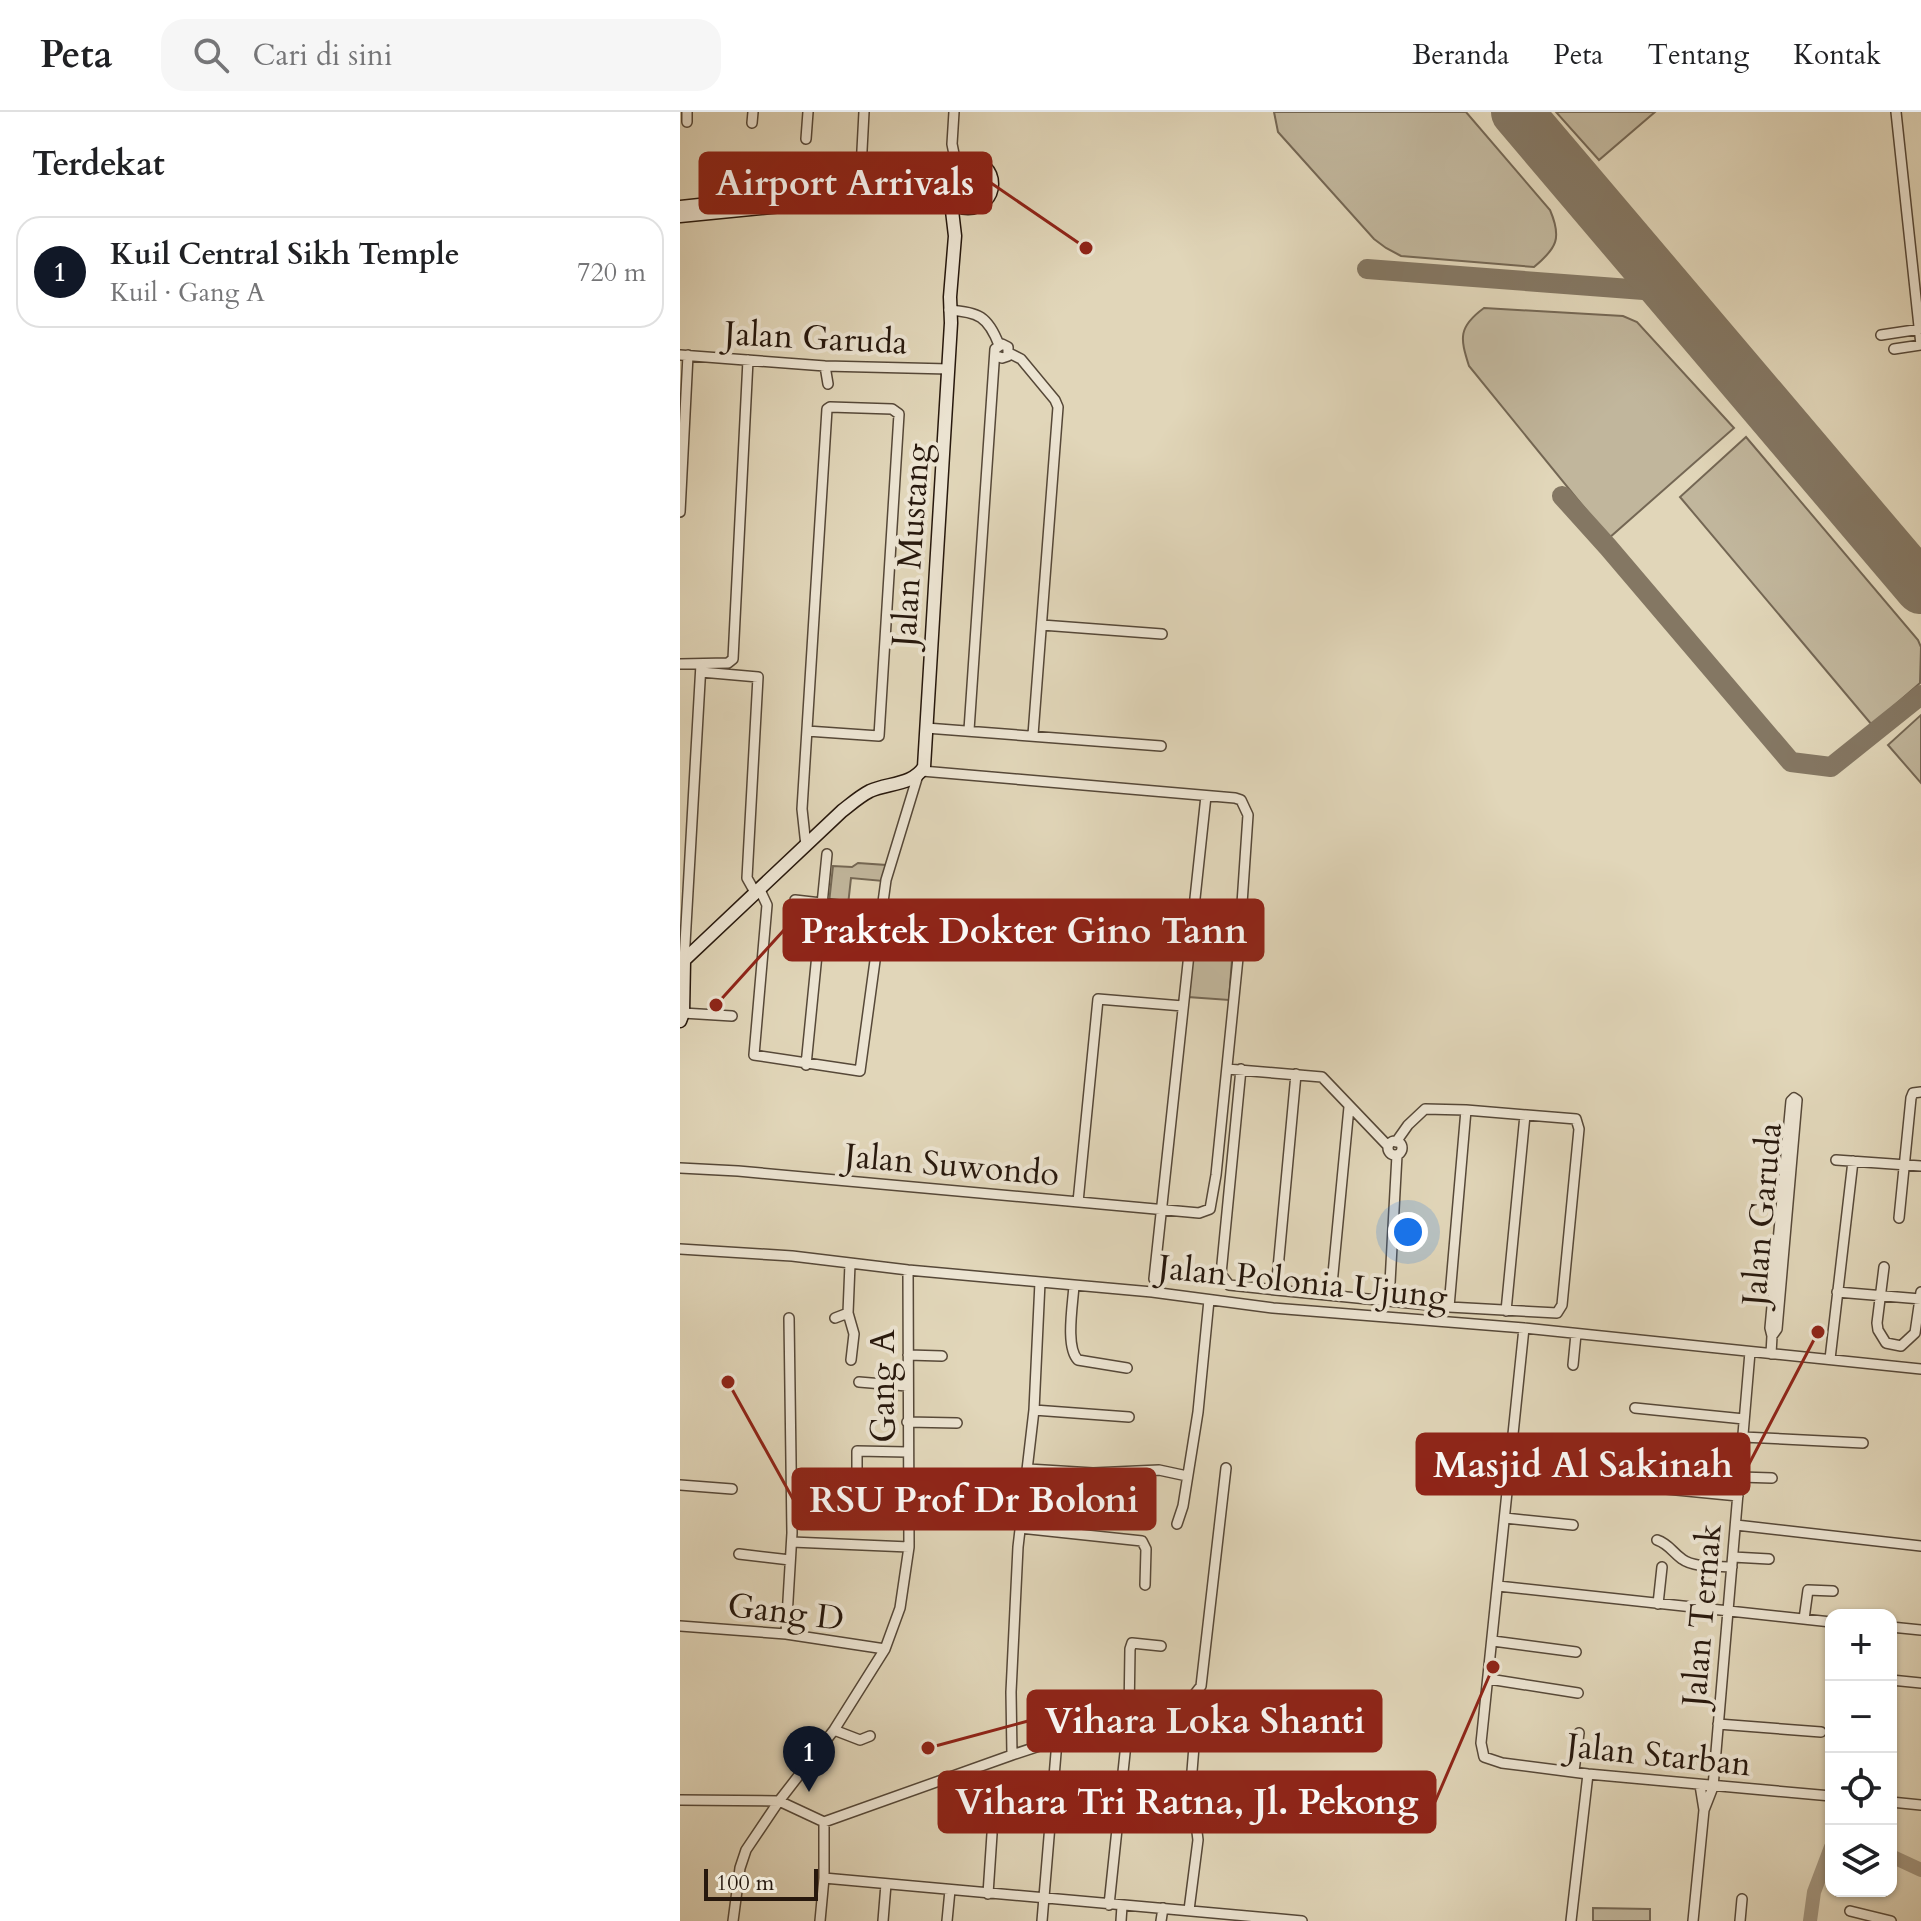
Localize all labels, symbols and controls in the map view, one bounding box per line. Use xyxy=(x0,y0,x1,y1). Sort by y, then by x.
search box xyxy=(161,19,721,91)
text: Peta xyxy=(40,29,113,81)
icon: search xyxy=(189,33,233,77)
text: Cari di sini xyxy=(253,35,392,76)
text: Beranda xyxy=(1412,36,1509,74)
text: Peta xyxy=(1553,36,1603,74)
text: Tentang xyxy=(1647,36,1749,74)
text: Kontak xyxy=(1793,36,1881,74)
text: Terdekat xyxy=(32,141,165,187)
callout: Airport Arrivals xyxy=(700,153,991,213)
text: Airport Arrivals xyxy=(716,159,974,208)
text: Kuil Central Sikh Temple xyxy=(110,234,460,275)
text: 1 xyxy=(53,255,67,290)
text: 720 m xyxy=(577,255,646,290)
text: Kuil · Gang A xyxy=(110,275,265,310)
street label: Jalan Garuda xyxy=(718,310,909,366)
street label: Jalan Mustang xyxy=(881,442,941,653)
callout: Praktek Dokter Gino Tann xyxy=(784,900,1263,960)
text: Praktek Dokter Gino Tann xyxy=(801,907,1247,956)
street label: Jalan Garuda xyxy=(1731,1120,1793,1312)
street label: Jalan Suwondo xyxy=(838,1132,1061,1197)
your location xyxy=(1388,1212,1428,1252)
street label: Jalan Polonia Ujung xyxy=(1151,1243,1450,1320)
street label: Gang A xyxy=(860,1329,906,1443)
callout: Masjid Al Sakinah xyxy=(1417,1434,1749,1494)
text: Masjid Al Sakinah xyxy=(1433,1441,1733,1490)
callout: RSU Prof Dr Boloni xyxy=(793,1469,1155,1529)
text: RSU Prof Dr Boloni xyxy=(809,1476,1139,1525)
street label: Jalan Ternak xyxy=(1671,1521,1733,1713)
street label: Gang D xyxy=(725,1582,847,1642)
map controls xyxy=(1825,1609,1897,1897)
button: + xyxy=(1825,1609,1897,1681)
button: − xyxy=(1825,1681,1897,1753)
callout: Vihara Loka Shanti xyxy=(1028,1691,1381,1751)
text: Vihara Loka Shanti xyxy=(1045,1697,1365,1746)
street label: Jalan Starban xyxy=(1559,1722,1753,1788)
pin: 1 xyxy=(783,1726,835,1792)
button: locate xyxy=(1825,1753,1897,1825)
callout: Vihara Tri Ratna, Jl. Pekong xyxy=(939,1772,1435,1832)
text: Vihara Tri Ratna, Jl. Pekong xyxy=(955,1778,1419,1827)
button: layers xyxy=(1825,1825,1897,1897)
scale bar xyxy=(704,1865,818,1901)
text: 100 m xyxy=(716,1868,774,1898)

